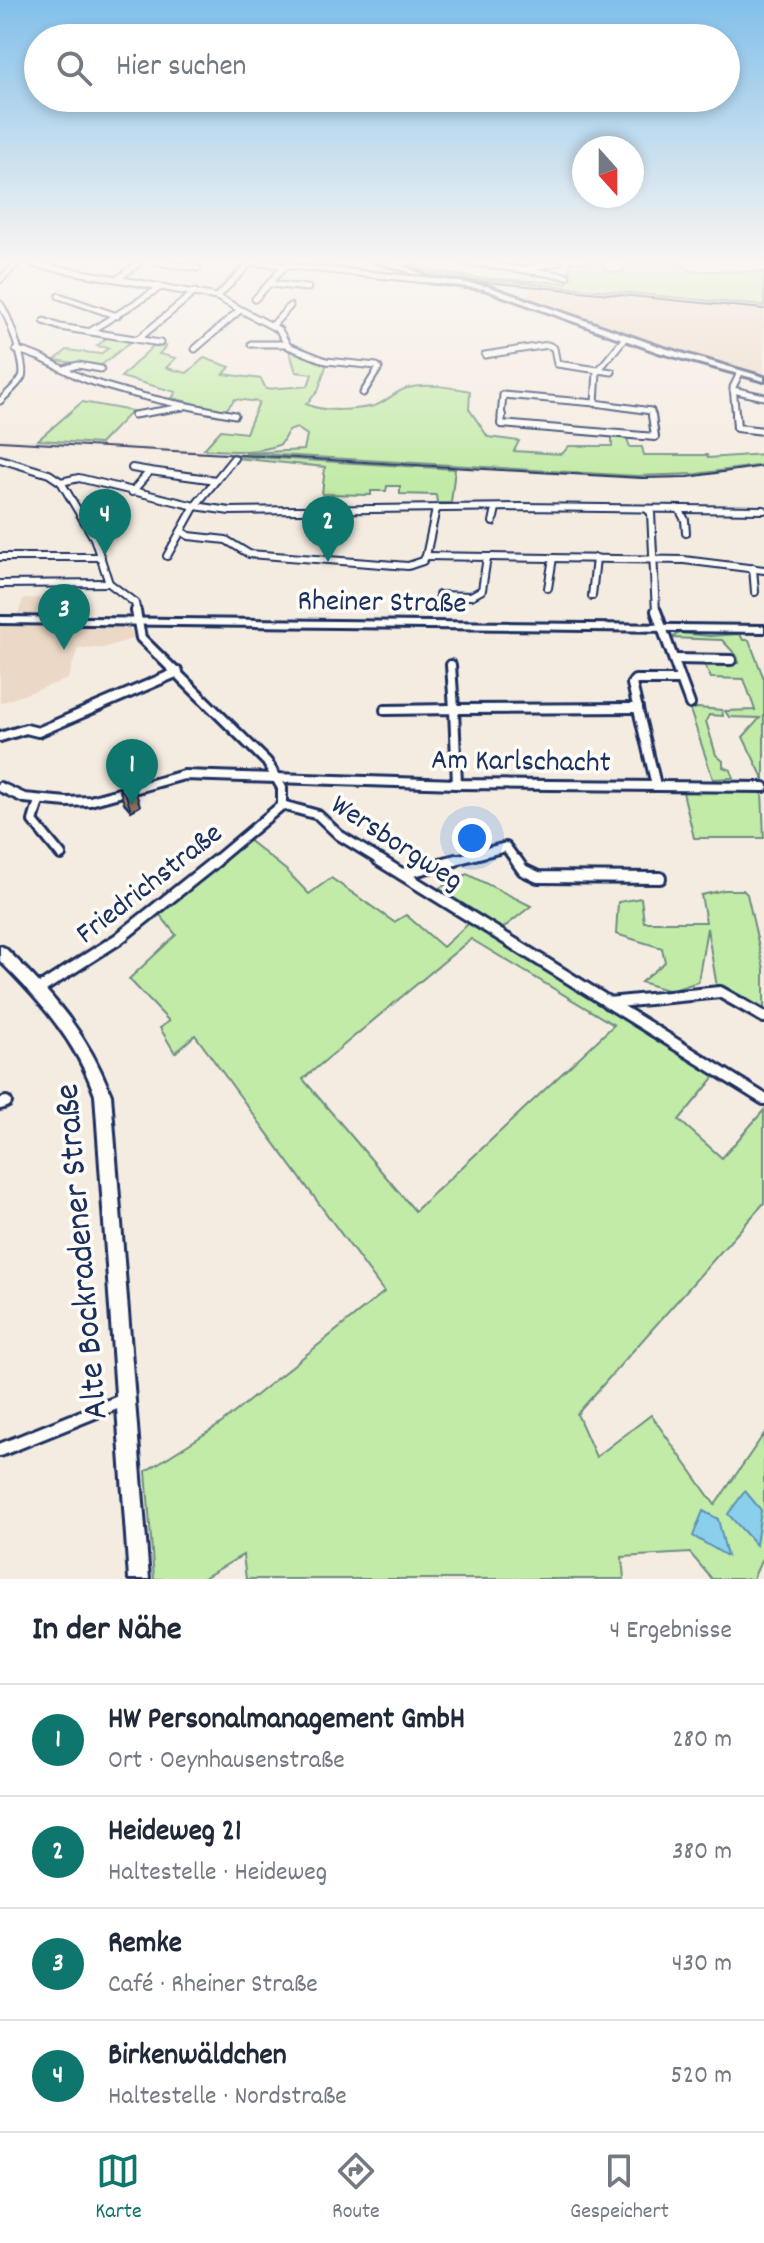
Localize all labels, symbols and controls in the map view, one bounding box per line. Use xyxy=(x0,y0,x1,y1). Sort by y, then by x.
search box xyxy=(24,24,740,112)
icon: search xyxy=(52,46,96,90)
text: Hier suchen xyxy=(116,47,246,90)
north arrow xyxy=(572,136,644,208)
pin: 4 xyxy=(79,489,131,555)
pin: 2 xyxy=(302,496,354,562)
street label: Rheiner Straße xyxy=(297,582,467,627)
pin: 3 xyxy=(38,584,90,650)
pin: 1 xyxy=(106,739,158,805)
street label: Am Karlschacht xyxy=(431,740,611,787)
street label: Wersborgweg xyxy=(321,786,470,904)
street label: Friedrichstraße xyxy=(68,814,233,957)
your location xyxy=(452,818,492,858)
street label: Alte Bockradener Straße xyxy=(43,1081,125,1422)
text: In der Nähe xyxy=(32,1607,182,1656)
text: 4 Ergebnisse xyxy=(610,1613,732,1650)
text: HW Personalmanagement GmbH xyxy=(108,1700,465,1743)
text: 1 xyxy=(55,1722,61,1759)
text: 280 m xyxy=(672,1722,732,1759)
text: Ort · Oeynhausenstraße xyxy=(108,1743,345,1780)
text: Heideweg 21 xyxy=(108,1812,242,1855)
text: 2 xyxy=(52,1834,64,1871)
text: 380 m xyxy=(672,1834,732,1871)
text: Haltestelle · Heideweg xyxy=(108,1855,327,1892)
text: Remke xyxy=(108,1924,182,1967)
text: 3 xyxy=(52,1946,64,1983)
text: 430 m xyxy=(672,1946,732,1983)
text: Café · Rheiner Straße xyxy=(108,1967,318,2004)
text: Birkenwäldchen xyxy=(108,2036,287,2079)
text: 4 xyxy=(53,2058,63,2095)
text: 520 m xyxy=(671,2058,732,2095)
text: Haltestelle · Nordstraße xyxy=(108,2079,347,2116)
tab: Karte xyxy=(95,2149,142,2228)
tab: Route xyxy=(332,2149,380,2228)
tab: Gespeichert xyxy=(570,2149,669,2228)

